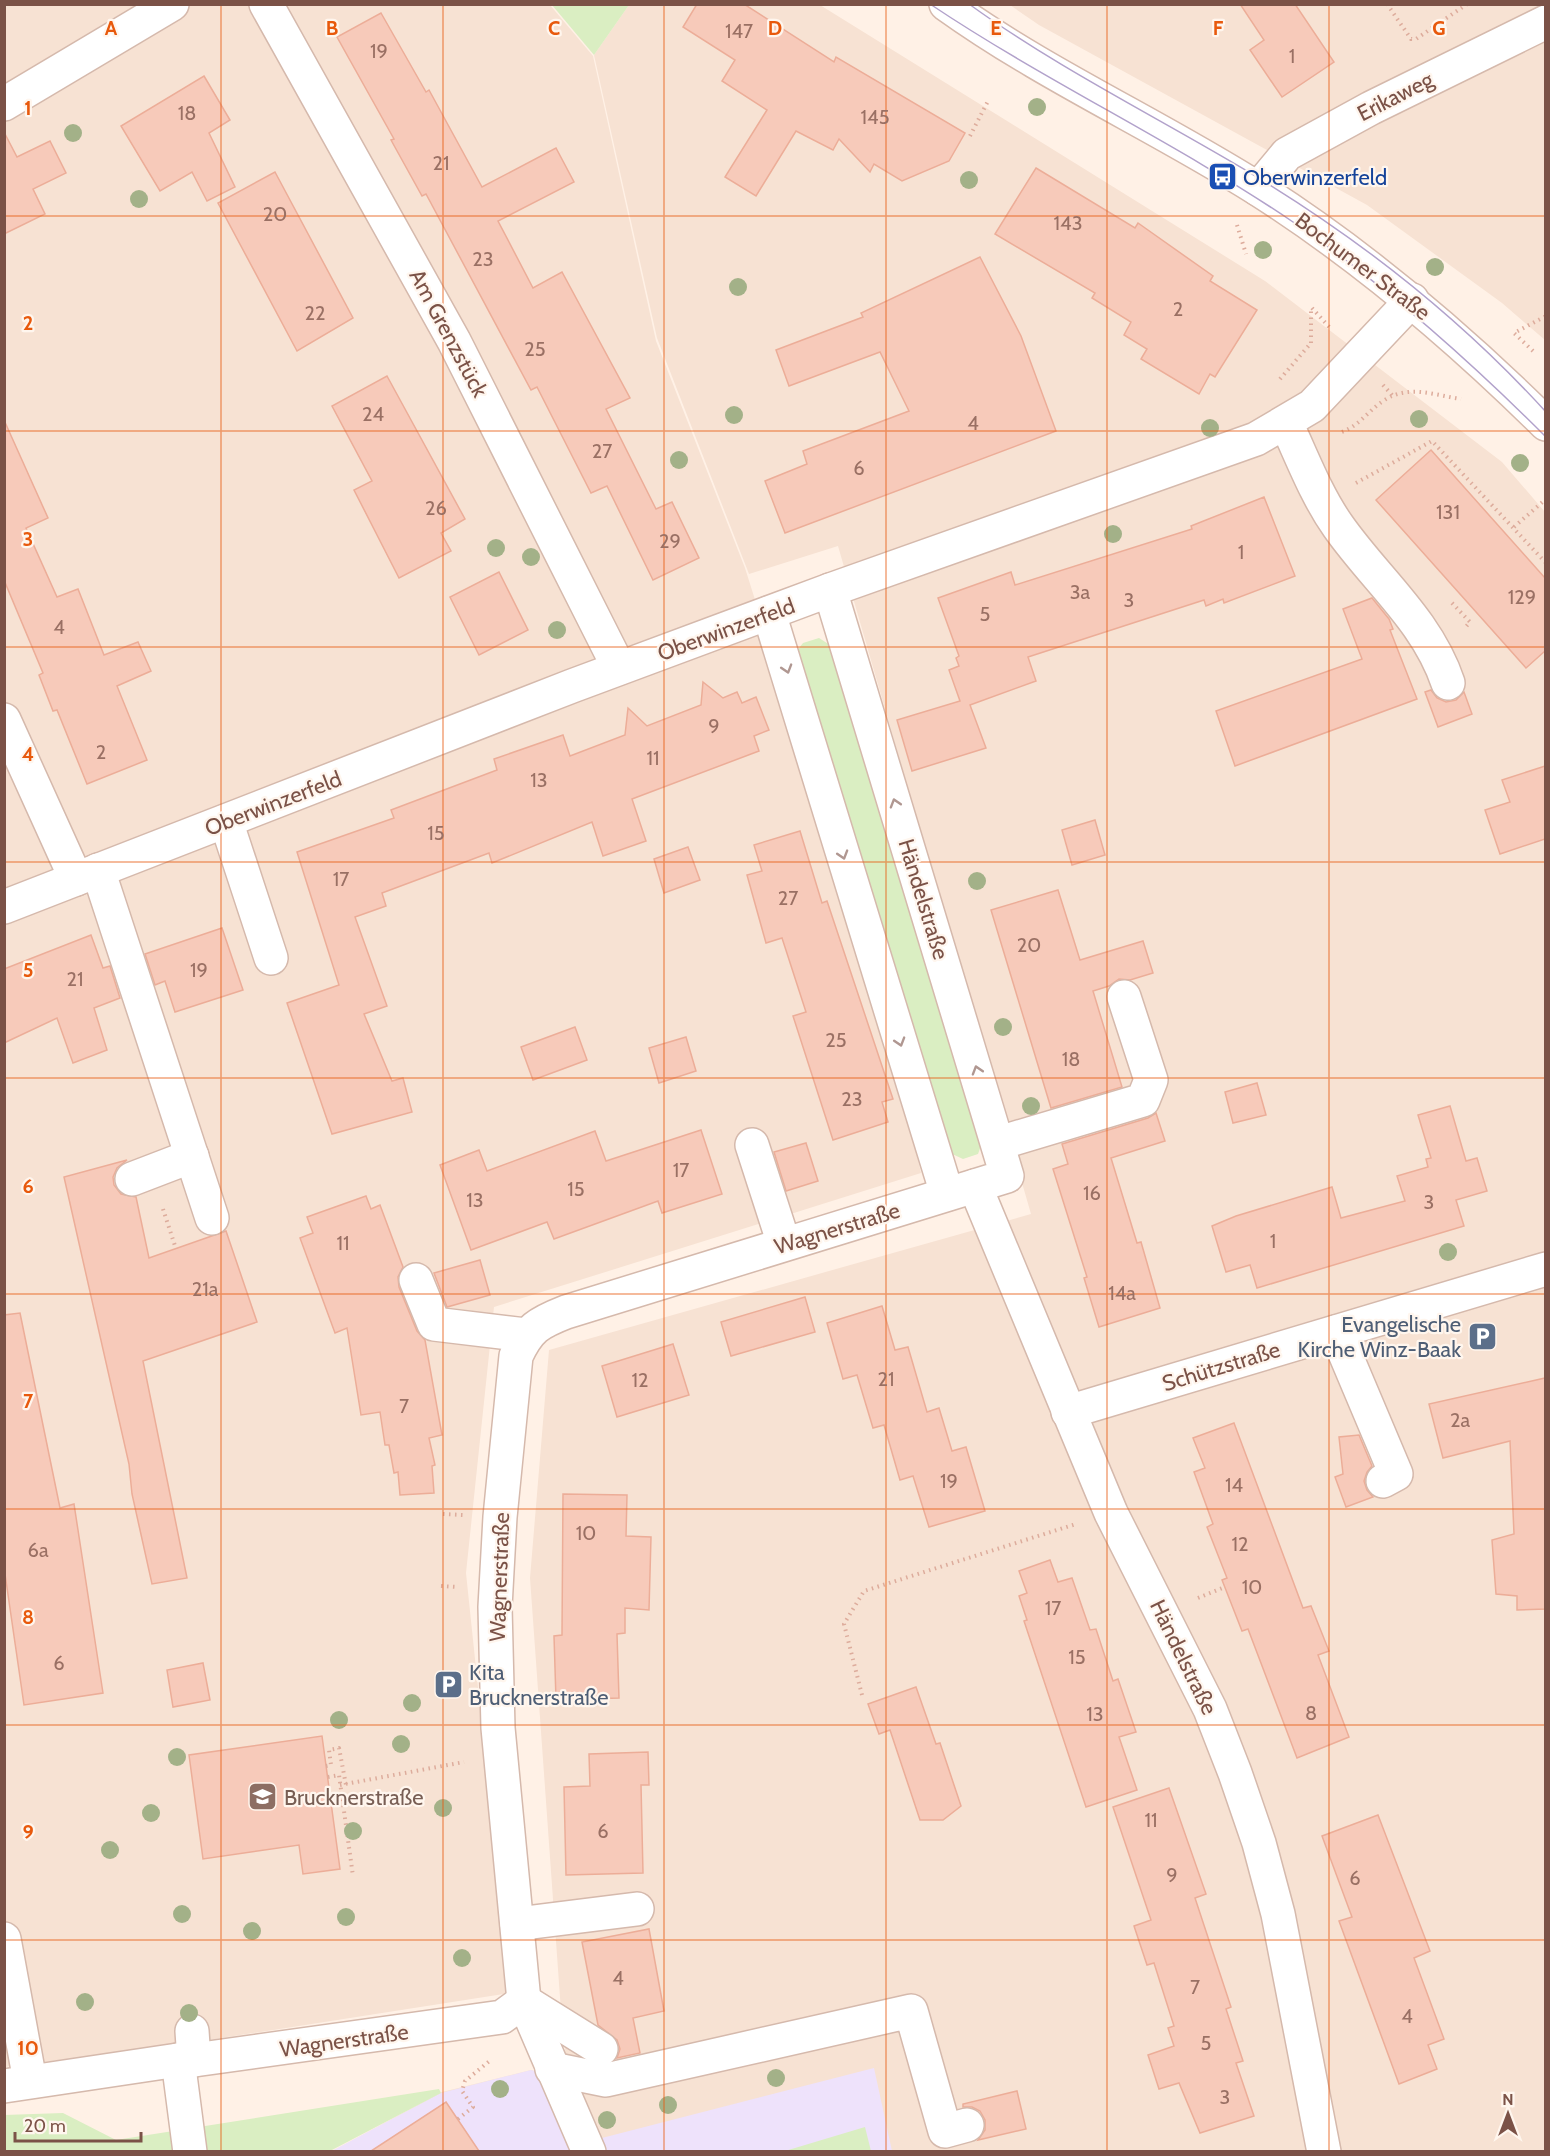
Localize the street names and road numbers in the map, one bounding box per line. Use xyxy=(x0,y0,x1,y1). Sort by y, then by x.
street label: Erikaweg xyxy=(1353,65,1439,127)
street label: Bochumer Straße xyxy=(1290,207,1436,326)
street label: Am Grenzstück xyxy=(404,265,494,402)
street label: Oberwinzerfeld xyxy=(654,592,798,667)
street label: Oberwinzerfeld xyxy=(201,765,345,842)
street label: Händelstraße xyxy=(892,836,955,963)
street label: Wagnerstraße xyxy=(771,1197,903,1260)
street label: Schützstraße xyxy=(1159,1336,1283,1397)
street label: Wagnerstraße xyxy=(484,1512,515,1642)
street label: Händelstraße xyxy=(1144,1595,1223,1719)
street label: Wagnerstraße xyxy=(278,2018,410,2063)

